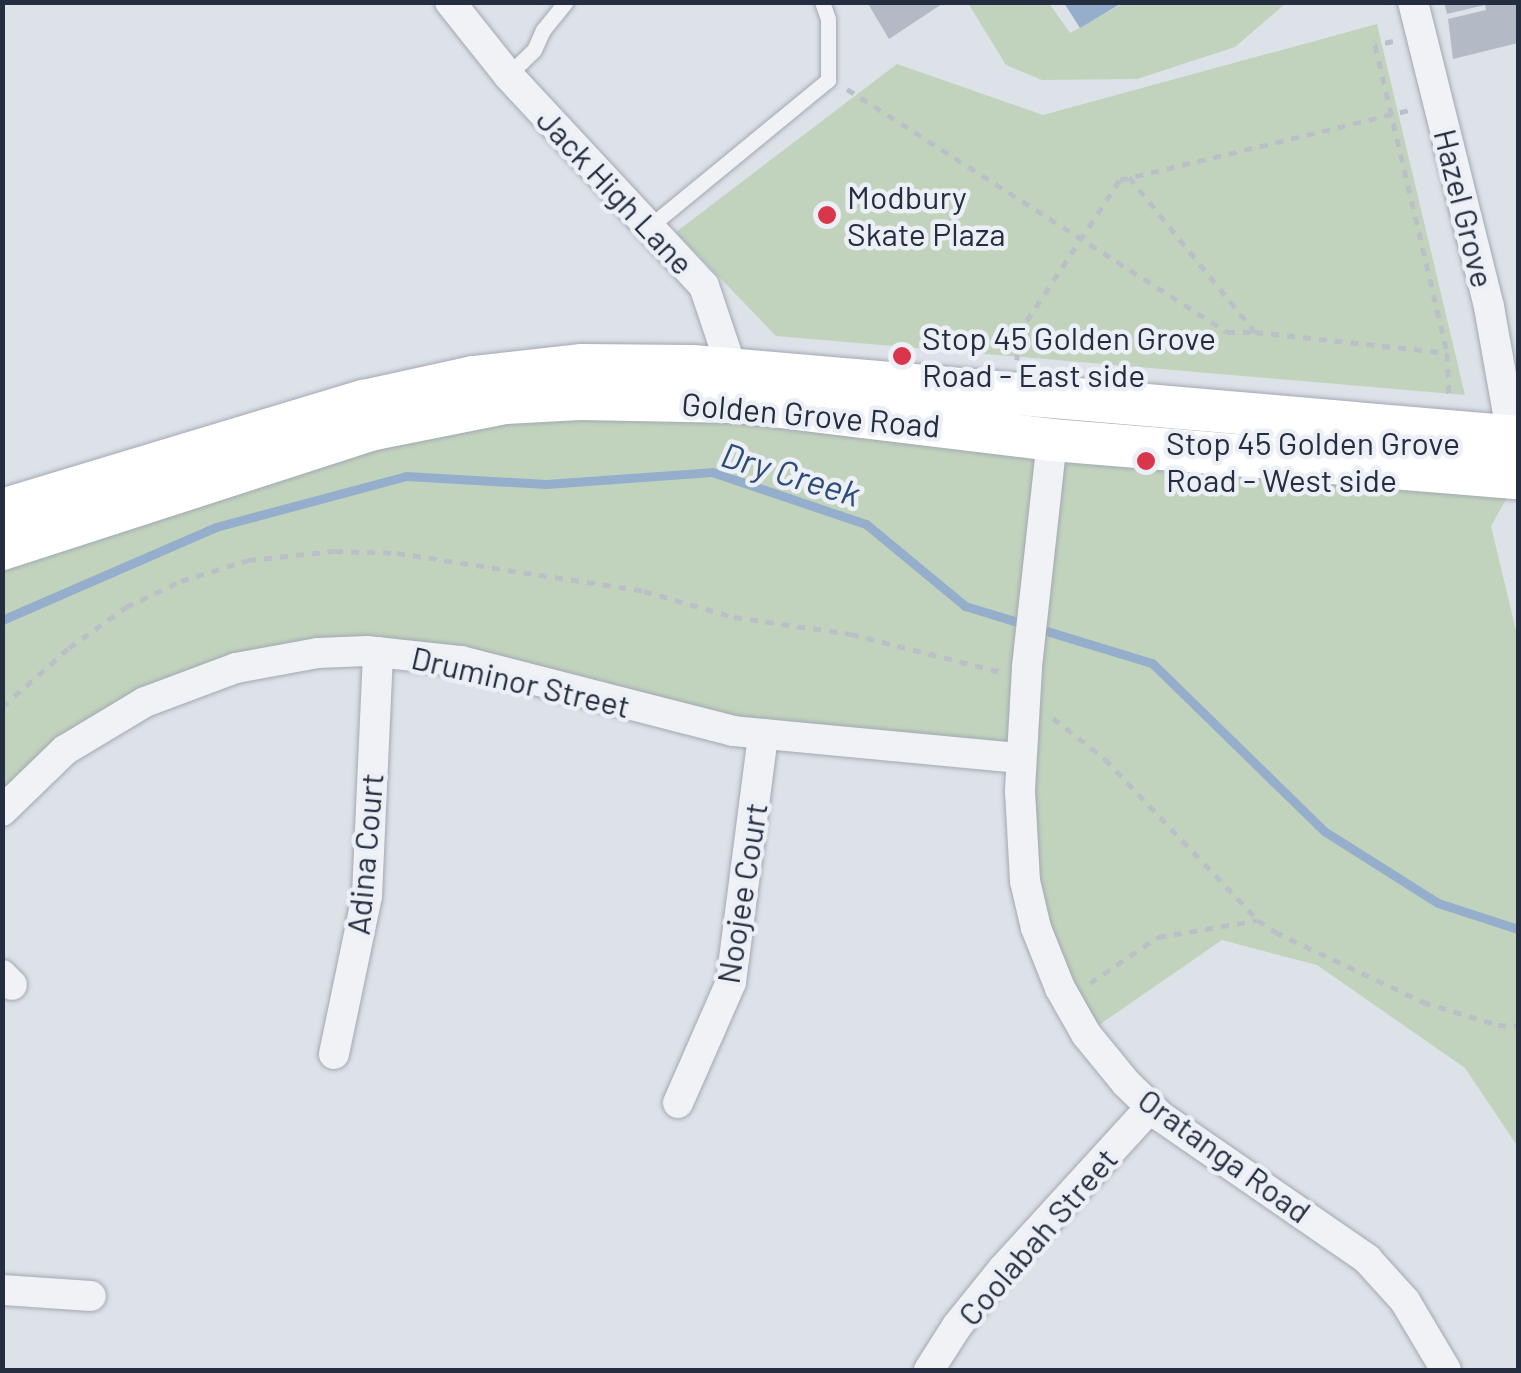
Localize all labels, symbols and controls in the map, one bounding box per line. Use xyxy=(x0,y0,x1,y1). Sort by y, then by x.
street label: Jack High Lane xyxy=(530,100,702,282)
street label: Hazel Grove xyxy=(1427,125,1503,291)
place label: Modbury Skate Plaza xyxy=(847,178,1006,253)
marker: Modbury Skate Plaza xyxy=(816,204,838,226)
place label: Stop 45 Golden Grove Road - East side xyxy=(922,319,1216,394)
marker: Stop 45 Golden Grove Road - East side xyxy=(891,345,913,367)
street label: Golden Grove Road xyxy=(680,384,942,444)
place label: Stop 45 Golden Grove Road - West side xyxy=(1166,424,1460,499)
water label: Dry Creek xyxy=(717,432,865,514)
marker: Stop 45 Golden Grove Road - West side xyxy=(1135,450,1157,472)
street label: Druminor Street xyxy=(408,637,634,725)
street label: Adina Court xyxy=(338,771,390,937)
street label: Noojee Court xyxy=(708,800,774,986)
street label: Oratanga Road xyxy=(1131,1080,1319,1230)
street label: Coolabah Street xyxy=(949,1139,1125,1333)

